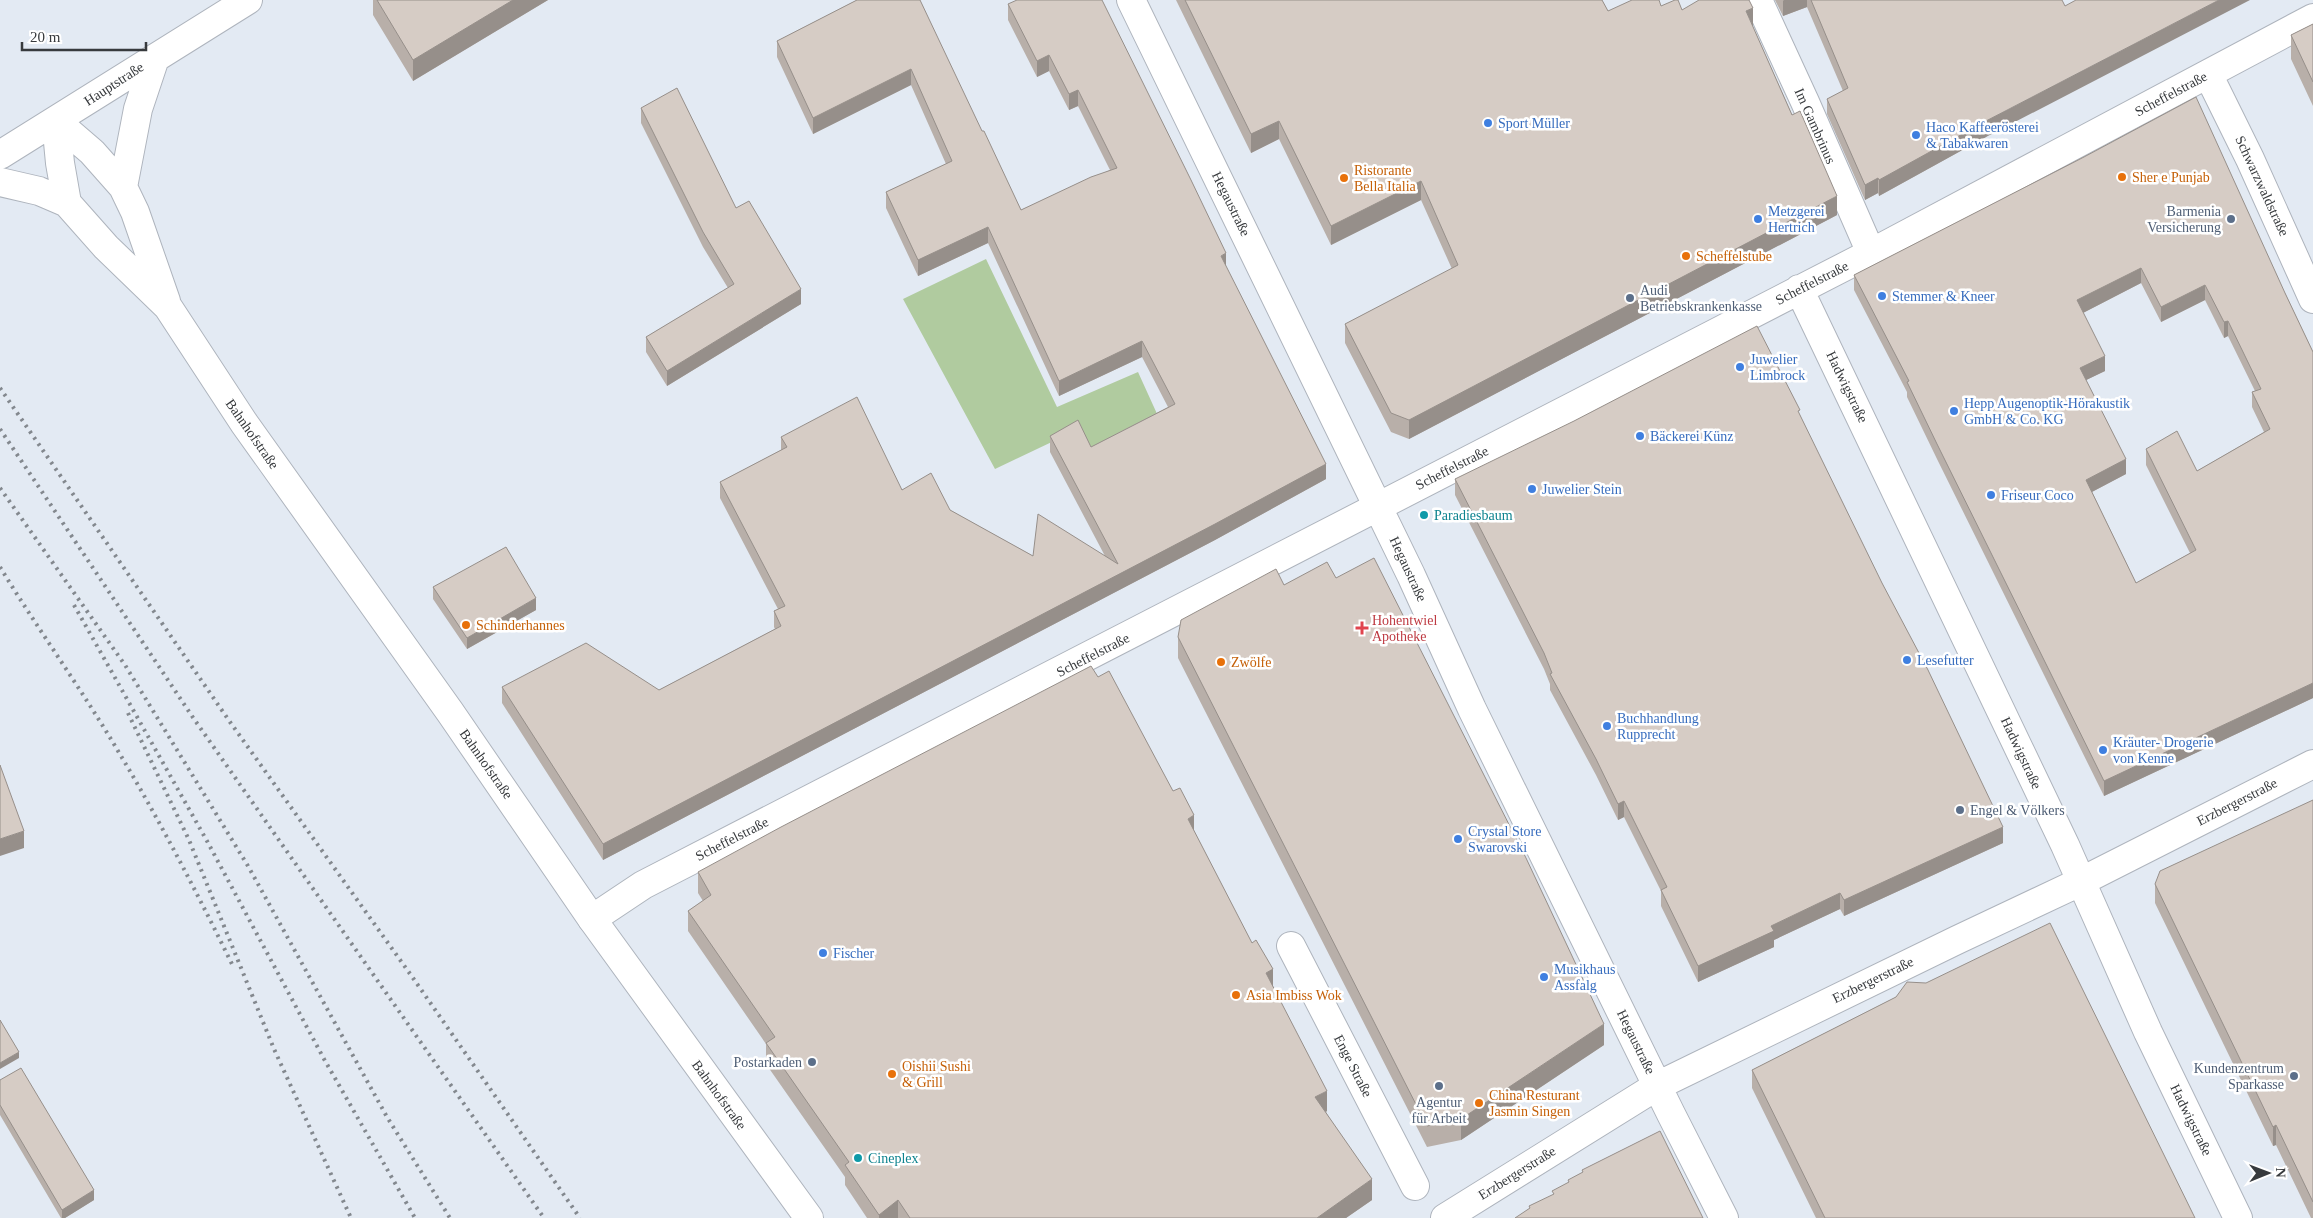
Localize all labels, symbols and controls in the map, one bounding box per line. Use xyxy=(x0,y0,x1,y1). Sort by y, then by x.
scale bar xyxy=(22,20,146,52)
text: 20 m xyxy=(30,29,61,45)
street label: Hauptstraße xyxy=(82,59,146,109)
street label: Scheffelstraße xyxy=(2132,69,2210,119)
street label: Im Gambrinus xyxy=(1792,86,1838,166)
place label: Sport Müller xyxy=(1498,116,1570,131)
marker: Sport Müller xyxy=(1482,117,1494,129)
place label: Haco Kaffeerösterei & Tabakwaren xyxy=(1926,120,2039,151)
marker: Haco Kaffeerösterei & Tabakwaren xyxy=(1910,129,1922,141)
street label: Schwarzwaldstraße xyxy=(2232,134,2292,238)
place label: Ristorante Bella Italia xyxy=(1354,163,1417,194)
street label: Hegaustraße xyxy=(1209,169,1253,239)
place label: Sher e Punjab xyxy=(2132,170,2210,185)
marker: Sher e Punjab xyxy=(2116,171,2128,183)
marker: Ristorante Bella Italia xyxy=(1338,172,1350,184)
place label: Metzgerei Hertrich xyxy=(1768,204,1825,235)
place label: Barmenia Versicherung xyxy=(2147,204,2222,235)
marker: Metzgerei Hertrich xyxy=(1752,213,1764,225)
marker: Barmenia Versicherung xyxy=(2225,213,2237,225)
place label: Scheffelstube xyxy=(1696,249,1772,264)
marker: Scheffelstube xyxy=(1680,250,1692,262)
street label: Scheffelstraße xyxy=(1773,258,1851,308)
place label: Audi Betriebskrankenkasse xyxy=(1640,283,1762,314)
place label: Stemmer & Kneer xyxy=(1892,289,1995,304)
marker: Stemmer & Kneer xyxy=(1876,290,1888,302)
marker: Audi Betriebskrankenkasse xyxy=(1624,292,1636,304)
street label: Hadwigstraße xyxy=(1823,349,1871,425)
place label: Juwelier Limbrock xyxy=(1750,352,1805,383)
marker: Juwelier Limbrock xyxy=(1734,361,1746,373)
street label: Bahnhofstraße xyxy=(222,396,282,472)
place label: Hepp Augenoptik-Hörakustik GmbH & Co. KG xyxy=(1964,396,2130,427)
marker: Hepp Augenoptik-Hörakustik GmbH & Co. KG xyxy=(1948,405,1960,417)
place label: Bäckerei Künz xyxy=(1650,429,1734,444)
marker: Bäckerei Künz xyxy=(1634,430,1646,442)
street label: Scheffelstraße xyxy=(1413,443,1491,493)
place label: Juwelier Stein xyxy=(1542,482,1622,497)
marker: Juwelier Stein xyxy=(1526,483,1538,495)
place label: Friseur Coco xyxy=(2001,488,2074,503)
marker: Friseur Coco xyxy=(1985,489,1997,501)
place label: Paradiesbaum xyxy=(1434,508,1513,523)
marker: Paradiesbaum xyxy=(1418,509,1430,521)
street label: Hegaustraße xyxy=(1386,534,1430,604)
place label: Hohentwiel Apotheke xyxy=(1372,613,1437,644)
place label: Schinderhannes xyxy=(476,618,565,633)
marker: Schinderhannes xyxy=(460,619,472,631)
marker: Hohentwiel Apotheke xyxy=(1356,622,1368,634)
street label: Scheffelstraße xyxy=(1054,630,1132,680)
place label: Lesefutter xyxy=(1917,653,1974,668)
marker: Lesefutter xyxy=(1901,654,1913,666)
place label: Zwölfe xyxy=(1231,655,1271,670)
marker: Zwölfe xyxy=(1215,656,1227,668)
place label: Buchhandlung Rupprecht xyxy=(1617,711,1699,742)
street label: Hadwigstraße xyxy=(1998,715,2044,791)
marker: Buchhandlung Rupprecht xyxy=(1601,720,1613,732)
street label: Bahnhofstraße xyxy=(456,726,516,802)
place label: Kräuter- Drogerie von Kenne xyxy=(2113,735,2213,766)
marker: Kräuter- Drogerie von Kenne xyxy=(2097,744,2109,756)
street label: Erzbergerstraße xyxy=(2194,775,2280,829)
place label: Engel & Völkers xyxy=(1970,803,2065,818)
marker: Engel & Völkers xyxy=(1954,804,1966,816)
street label: Scheffelstraße xyxy=(693,814,771,864)
place label: Crystal Store Swarovski xyxy=(1468,824,1542,855)
marker: Crystal Store Swarovski xyxy=(1452,833,1464,845)
place label: Fischer xyxy=(833,946,875,961)
marker: Fischer xyxy=(817,947,829,959)
street label: Erzbergerstraße xyxy=(1830,954,1916,1006)
place label: Musikhaus Assfalg xyxy=(1554,962,1615,993)
marker: Musikhaus Assfalg xyxy=(1538,971,1550,983)
place label: Asia Imbiss Wok xyxy=(1246,988,1342,1003)
marker: Asia Imbiss Wok xyxy=(1230,989,1242,1001)
street label: Hegaustraße xyxy=(1614,1007,1658,1077)
street label: Enge Straße xyxy=(1331,1032,1375,1100)
place label: Postarkaden xyxy=(734,1055,802,1070)
marker: Postarkaden xyxy=(806,1056,818,1068)
street label: Bahnhofstraße xyxy=(689,1058,749,1132)
place label: Oishii Sushi & Grill xyxy=(902,1059,971,1090)
place label: Kundenzentrum Sparkasse xyxy=(2194,1061,2284,1092)
marker: Oishii Sushi & Grill xyxy=(886,1068,898,1080)
marker: Kundenzentrum Sparkasse xyxy=(2288,1070,2300,1082)
marker: Agentur für Arbeit xyxy=(1433,1080,1445,1092)
street label: Hadwigstraße xyxy=(2167,1082,2215,1158)
place label: China Resturant Jasmin Singen xyxy=(1489,1088,1580,1119)
place label: Agentur für Arbeit xyxy=(1412,1095,1467,1126)
marker: China Resturant Jasmin Singen xyxy=(1473,1097,1485,1109)
street label: Erzbergerstraße xyxy=(1476,1143,1558,1203)
north arrow xyxy=(2243,1148,2293,1198)
place label: Cineplex xyxy=(868,1151,919,1166)
marker: Cineplex xyxy=(852,1152,864,1164)
text: N xyxy=(2273,1168,2288,1178)

